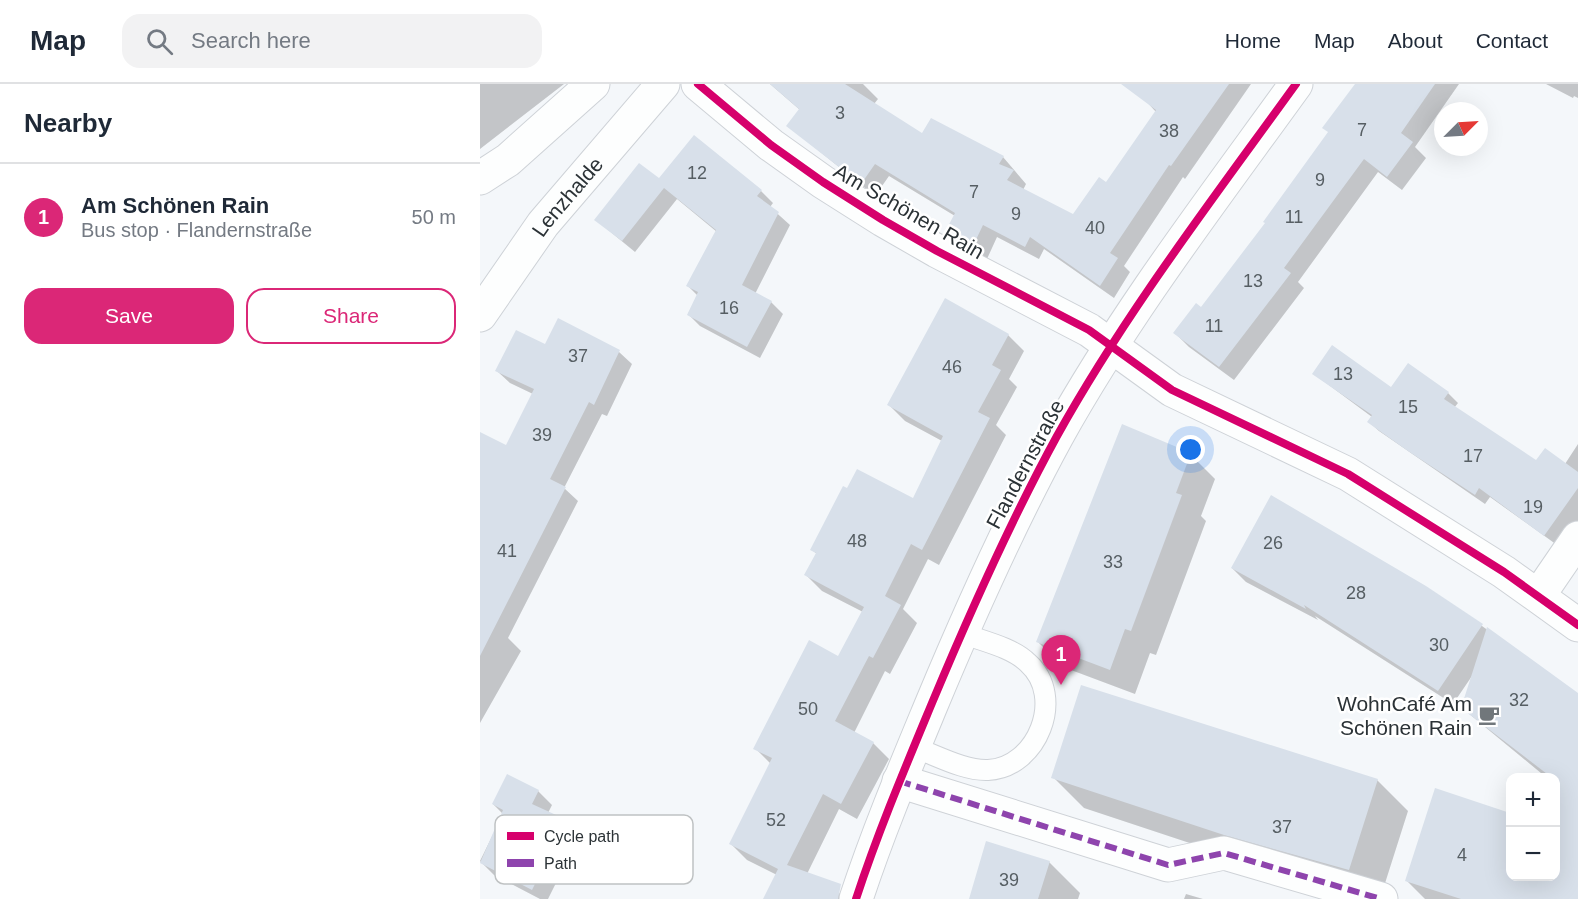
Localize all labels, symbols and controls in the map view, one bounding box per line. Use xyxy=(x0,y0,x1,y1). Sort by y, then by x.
search box xyxy=(122,14,542,68)
text: Map xyxy=(30,25,86,56)
icon: search xyxy=(143,25,176,58)
text: Search here xyxy=(191,28,311,53)
text: Home xyxy=(1225,29,1281,52)
text: Map xyxy=(1314,29,1355,52)
text: About xyxy=(1388,29,1443,52)
text: Contact xyxy=(1476,29,1548,52)
north arrow xyxy=(1434,102,1488,156)
house number: 3 xyxy=(835,103,845,123)
text: Nearby xyxy=(24,108,112,138)
house number: 7 xyxy=(1357,120,1367,140)
house number: 38 xyxy=(1159,121,1179,141)
street label: Lenzhalde xyxy=(527,152,607,241)
street label: Am Schönen Rain xyxy=(830,159,988,263)
house number: 12 xyxy=(687,163,707,183)
house number: 9 xyxy=(1315,170,1325,190)
house number: 7 xyxy=(969,182,979,202)
text: Am Schönen Rain xyxy=(81,193,269,218)
house number: 9 xyxy=(1011,204,1021,224)
text: 1 xyxy=(38,206,49,228)
text: 50 m xyxy=(412,206,456,228)
house number: 11 xyxy=(1285,207,1303,227)
house number: 40 xyxy=(1085,218,1105,238)
text: Bus stop · Flandernstraße xyxy=(81,219,312,241)
house number: 13 xyxy=(1243,271,1263,291)
button: Save xyxy=(24,288,234,344)
button: Share xyxy=(246,288,456,344)
house number: 16 xyxy=(719,298,739,318)
house number: 11 xyxy=(1205,316,1223,336)
house number: 37 xyxy=(568,346,588,366)
house number: 46 xyxy=(942,357,962,377)
house number: 13 xyxy=(1333,364,1353,384)
street label: Flandernstraße xyxy=(981,396,1069,532)
house number: 15 xyxy=(1398,397,1418,417)
house number: 39 xyxy=(532,425,552,445)
your location xyxy=(1176,435,1205,464)
house number: 17 xyxy=(1463,446,1483,466)
house number: 19 xyxy=(1523,497,1543,517)
house number: 48 xyxy=(847,531,867,551)
house number: 26 xyxy=(1263,533,1283,553)
house number: 41 xyxy=(497,541,517,561)
house number: 33 xyxy=(1103,552,1123,572)
house number: 28 xyxy=(1346,583,1366,603)
house number: 30 xyxy=(1429,635,1449,655)
pin: 1 xyxy=(1042,636,1080,685)
house number: 32 xyxy=(1509,690,1529,710)
place label: WohnCafé Am Schönen Rain xyxy=(1337,692,1472,739)
house number: 50 xyxy=(798,699,818,719)
cafe icon: WohnCafé Am Schönen Rain xyxy=(1477,703,1501,727)
map controls xyxy=(1506,773,1560,881)
button: + xyxy=(1506,773,1560,827)
house number: 52 xyxy=(766,810,786,830)
legend xyxy=(495,815,693,884)
house number: 37 xyxy=(1272,817,1292,837)
button: − xyxy=(1506,827,1560,881)
text: Cycle path xyxy=(544,828,620,845)
house number: 4 xyxy=(1457,845,1467,865)
text: Path xyxy=(544,855,577,872)
house number: 39 xyxy=(999,870,1019,890)

